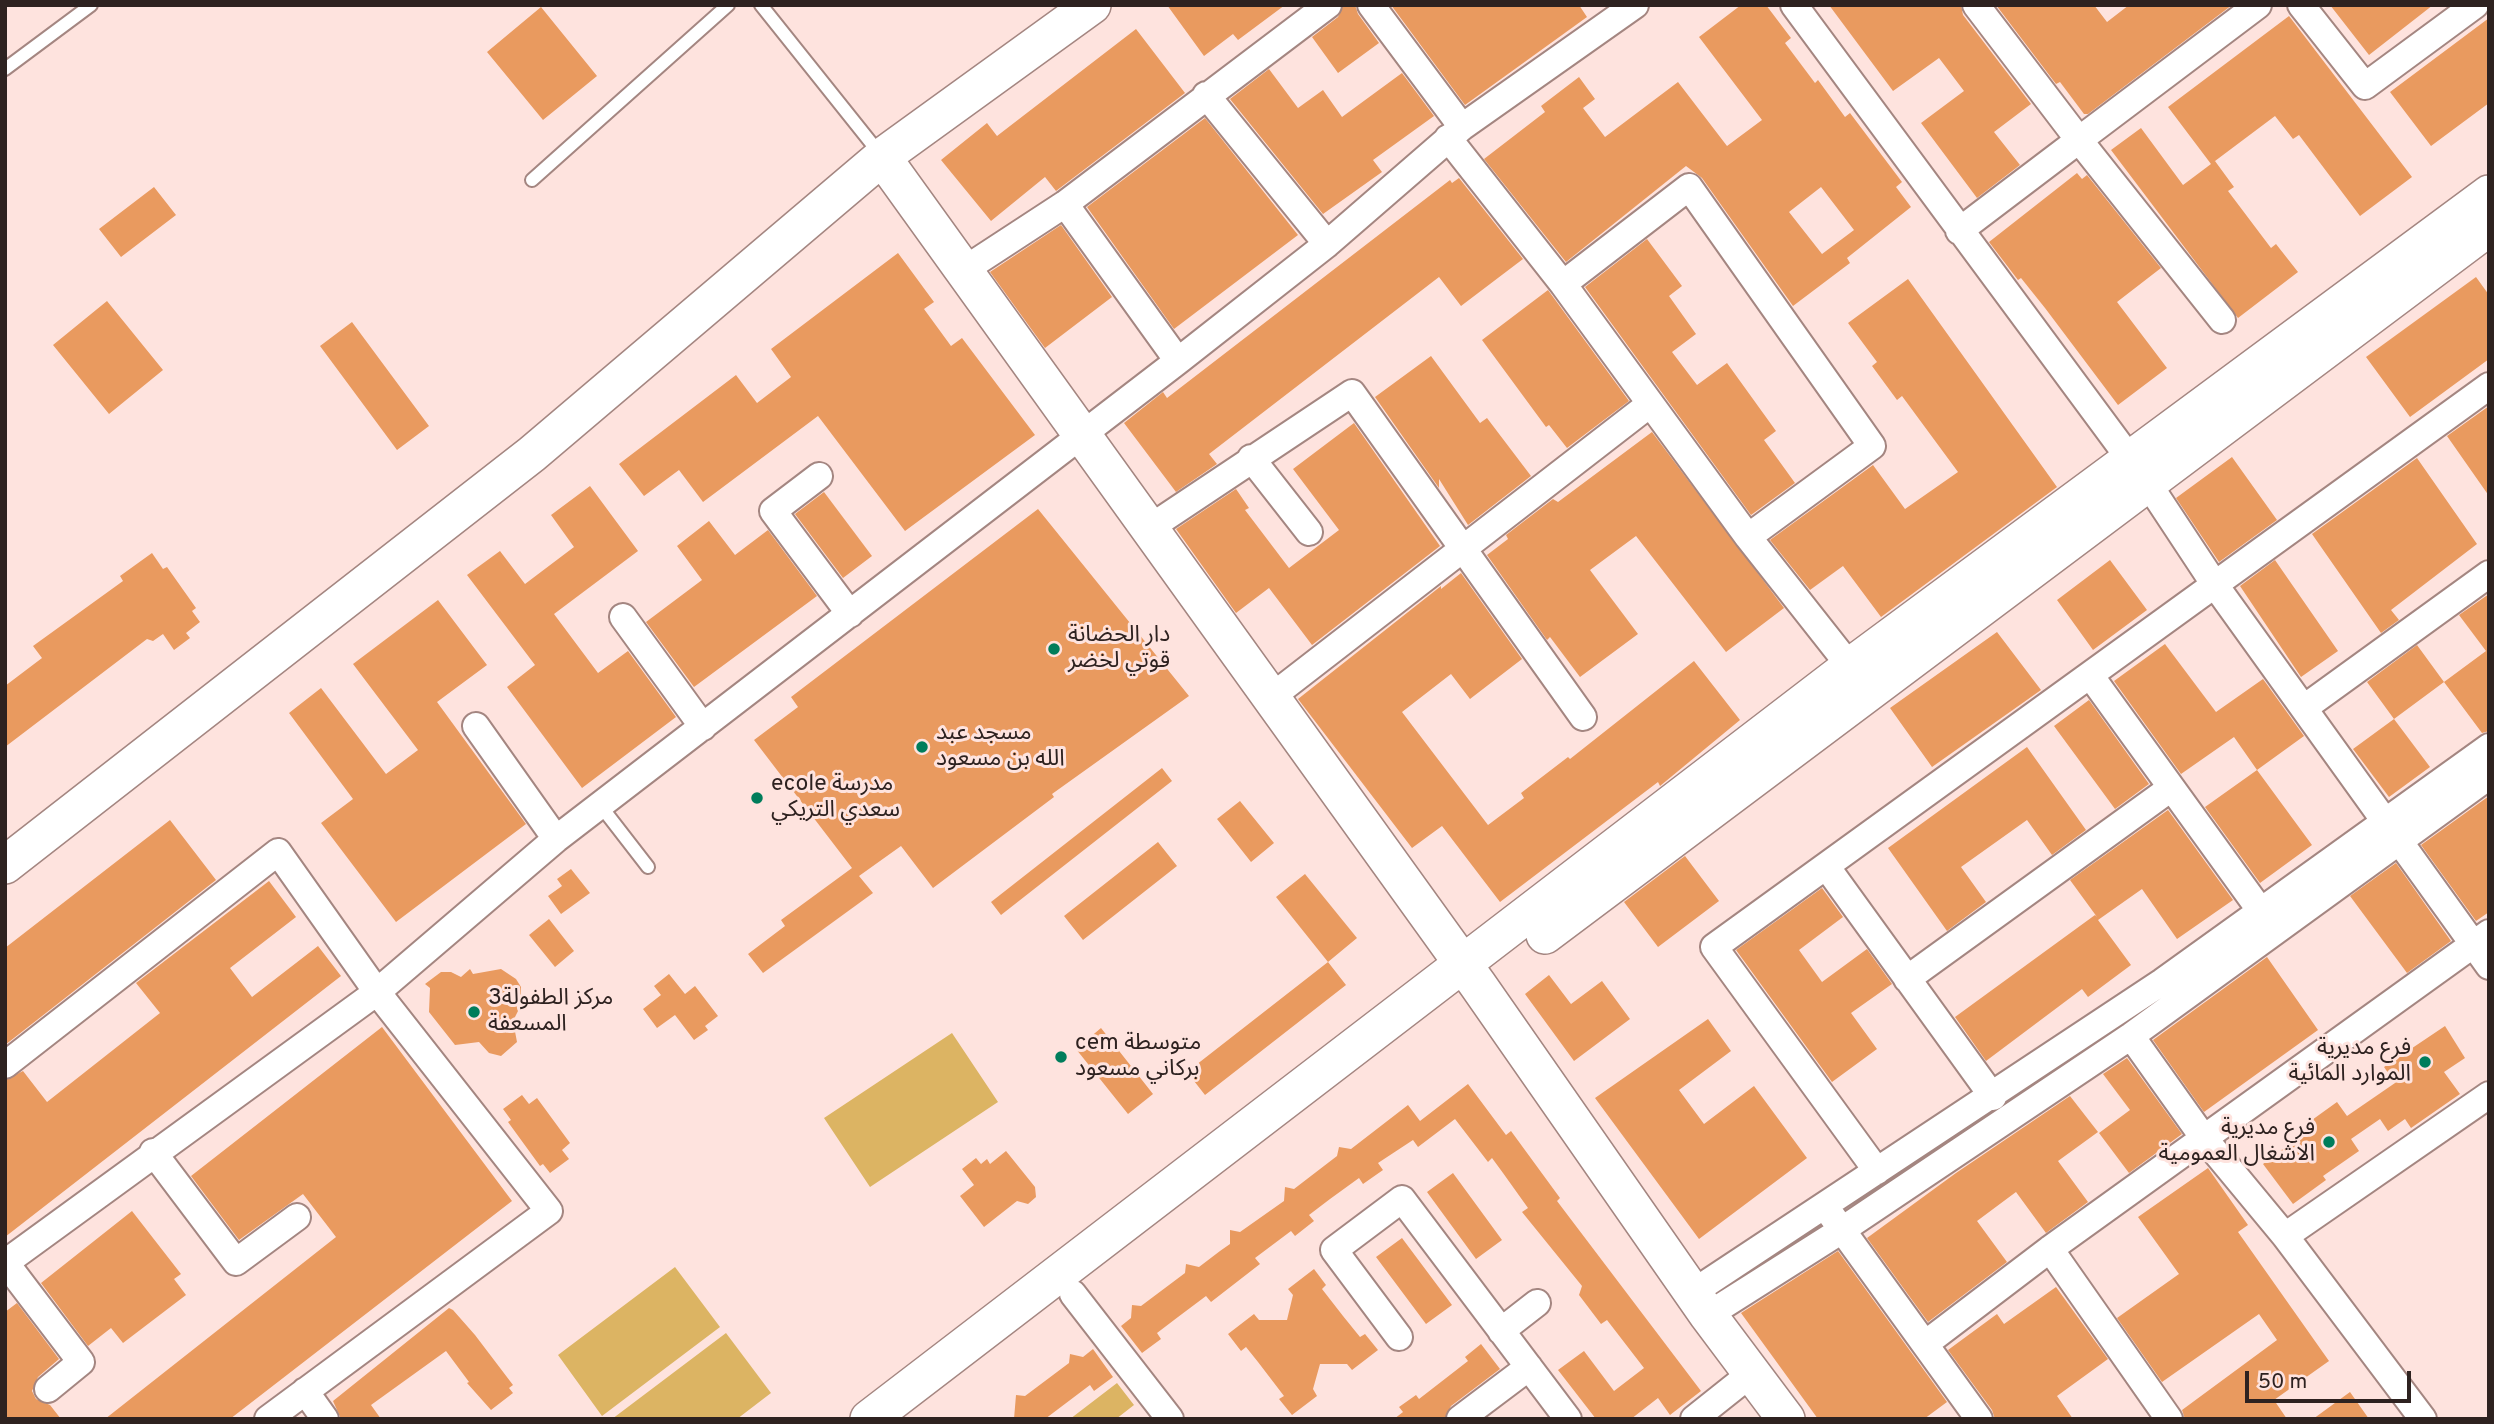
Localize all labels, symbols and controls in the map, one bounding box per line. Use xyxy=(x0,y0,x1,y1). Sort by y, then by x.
place label: دار الحضانة قوتي لخضر xyxy=(1068,622,1170,676)
marker: دار الحضانة قوتي لخضر xyxy=(1046,641,1062,657)
place label: مسجد عبد الله بن مسعود xyxy=(936,720,1065,774)
marker: مسجد عبد الله بن مسعود xyxy=(914,739,930,755)
place label: ecole مدرسة سعدي التريكي xyxy=(771,771,900,825)
marker: ecole مدرسة سعدي التريكي xyxy=(749,790,765,806)
place label: 3مركز الطفولة المسعفة xyxy=(488,985,613,1039)
marker: 3مركز الطفولة المسعفة xyxy=(466,1004,482,1020)
place label: cem متوسطة بركاني مسعود xyxy=(1075,1030,1201,1084)
place label: فرع مديرية الموارد المائية xyxy=(2288,1035,2411,1089)
marker: cem متوسطة بركاني مسعود xyxy=(1053,1049,1069,1065)
marker: فرع مديرية الموارد المائية xyxy=(2417,1054,2433,1070)
place label: فرع مديرية الاشغال العمومية xyxy=(2159,1115,2315,1169)
marker: فرع مديرية الاشغال العمومية xyxy=(2321,1134,2337,1150)
scale bar xyxy=(2249,1358,2415,1402)
text: 50 m xyxy=(2258,1369,2307,1396)

